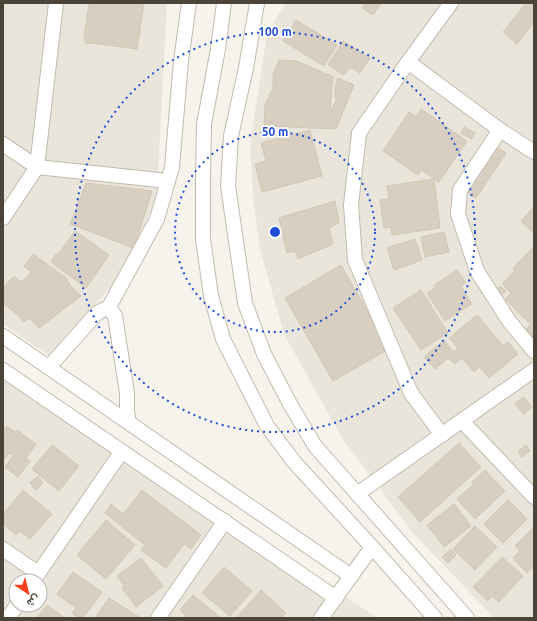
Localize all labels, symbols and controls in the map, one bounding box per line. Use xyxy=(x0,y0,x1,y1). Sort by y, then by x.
text: 100 m xyxy=(258,25,292,38)
text: 50 m xyxy=(262,125,288,138)
centre of rings xyxy=(268,225,282,239)
north arrow xyxy=(8,573,48,613)
text: ش xyxy=(24,592,43,610)

